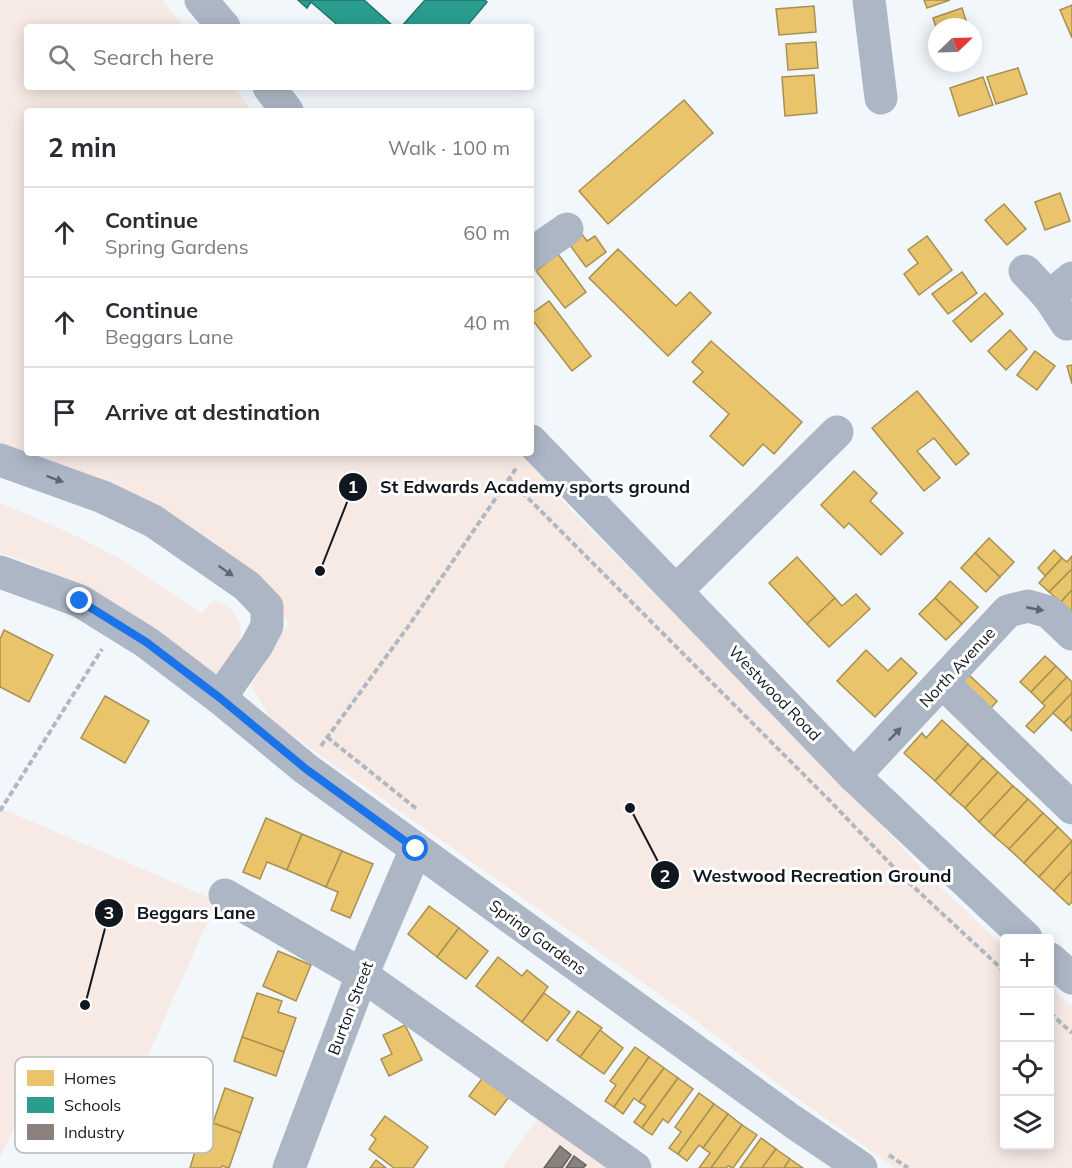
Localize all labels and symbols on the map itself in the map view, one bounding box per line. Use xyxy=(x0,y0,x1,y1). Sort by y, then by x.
north arrow xyxy=(928,18,982,72)
callout: St Edwards Academy sports ground xyxy=(338,469,702,505)
one-way arrow xyxy=(46,475,64,485)
text: 1 xyxy=(348,475,358,498)
text: St Edwards Academy sports ground xyxy=(380,475,690,498)
one-way arrow xyxy=(217,565,233,577)
route end xyxy=(66,587,92,613)
one-way arrow xyxy=(1026,605,1045,614)
street label: North Avenue xyxy=(915,623,999,711)
street label: Westwood Road xyxy=(725,641,825,745)
one-way arrow xyxy=(887,727,901,741)
route start xyxy=(402,835,428,861)
callout: Westwood Recreation Ground xyxy=(650,857,963,893)
text: 2 xyxy=(660,864,670,887)
text: Westwood Recreation Ground xyxy=(693,864,951,887)
callout: Beggars Lane xyxy=(94,895,267,931)
street label: Spring Gardens xyxy=(486,895,590,979)
text: 3 xyxy=(104,901,114,924)
text: Beggars Lane xyxy=(137,901,255,924)
street label: Burton Street xyxy=(323,958,377,1058)
legend xyxy=(15,1057,213,1153)
text: Homes xyxy=(64,1068,116,1088)
text: Schools xyxy=(64,1095,121,1115)
text: Industry xyxy=(64,1122,125,1142)

